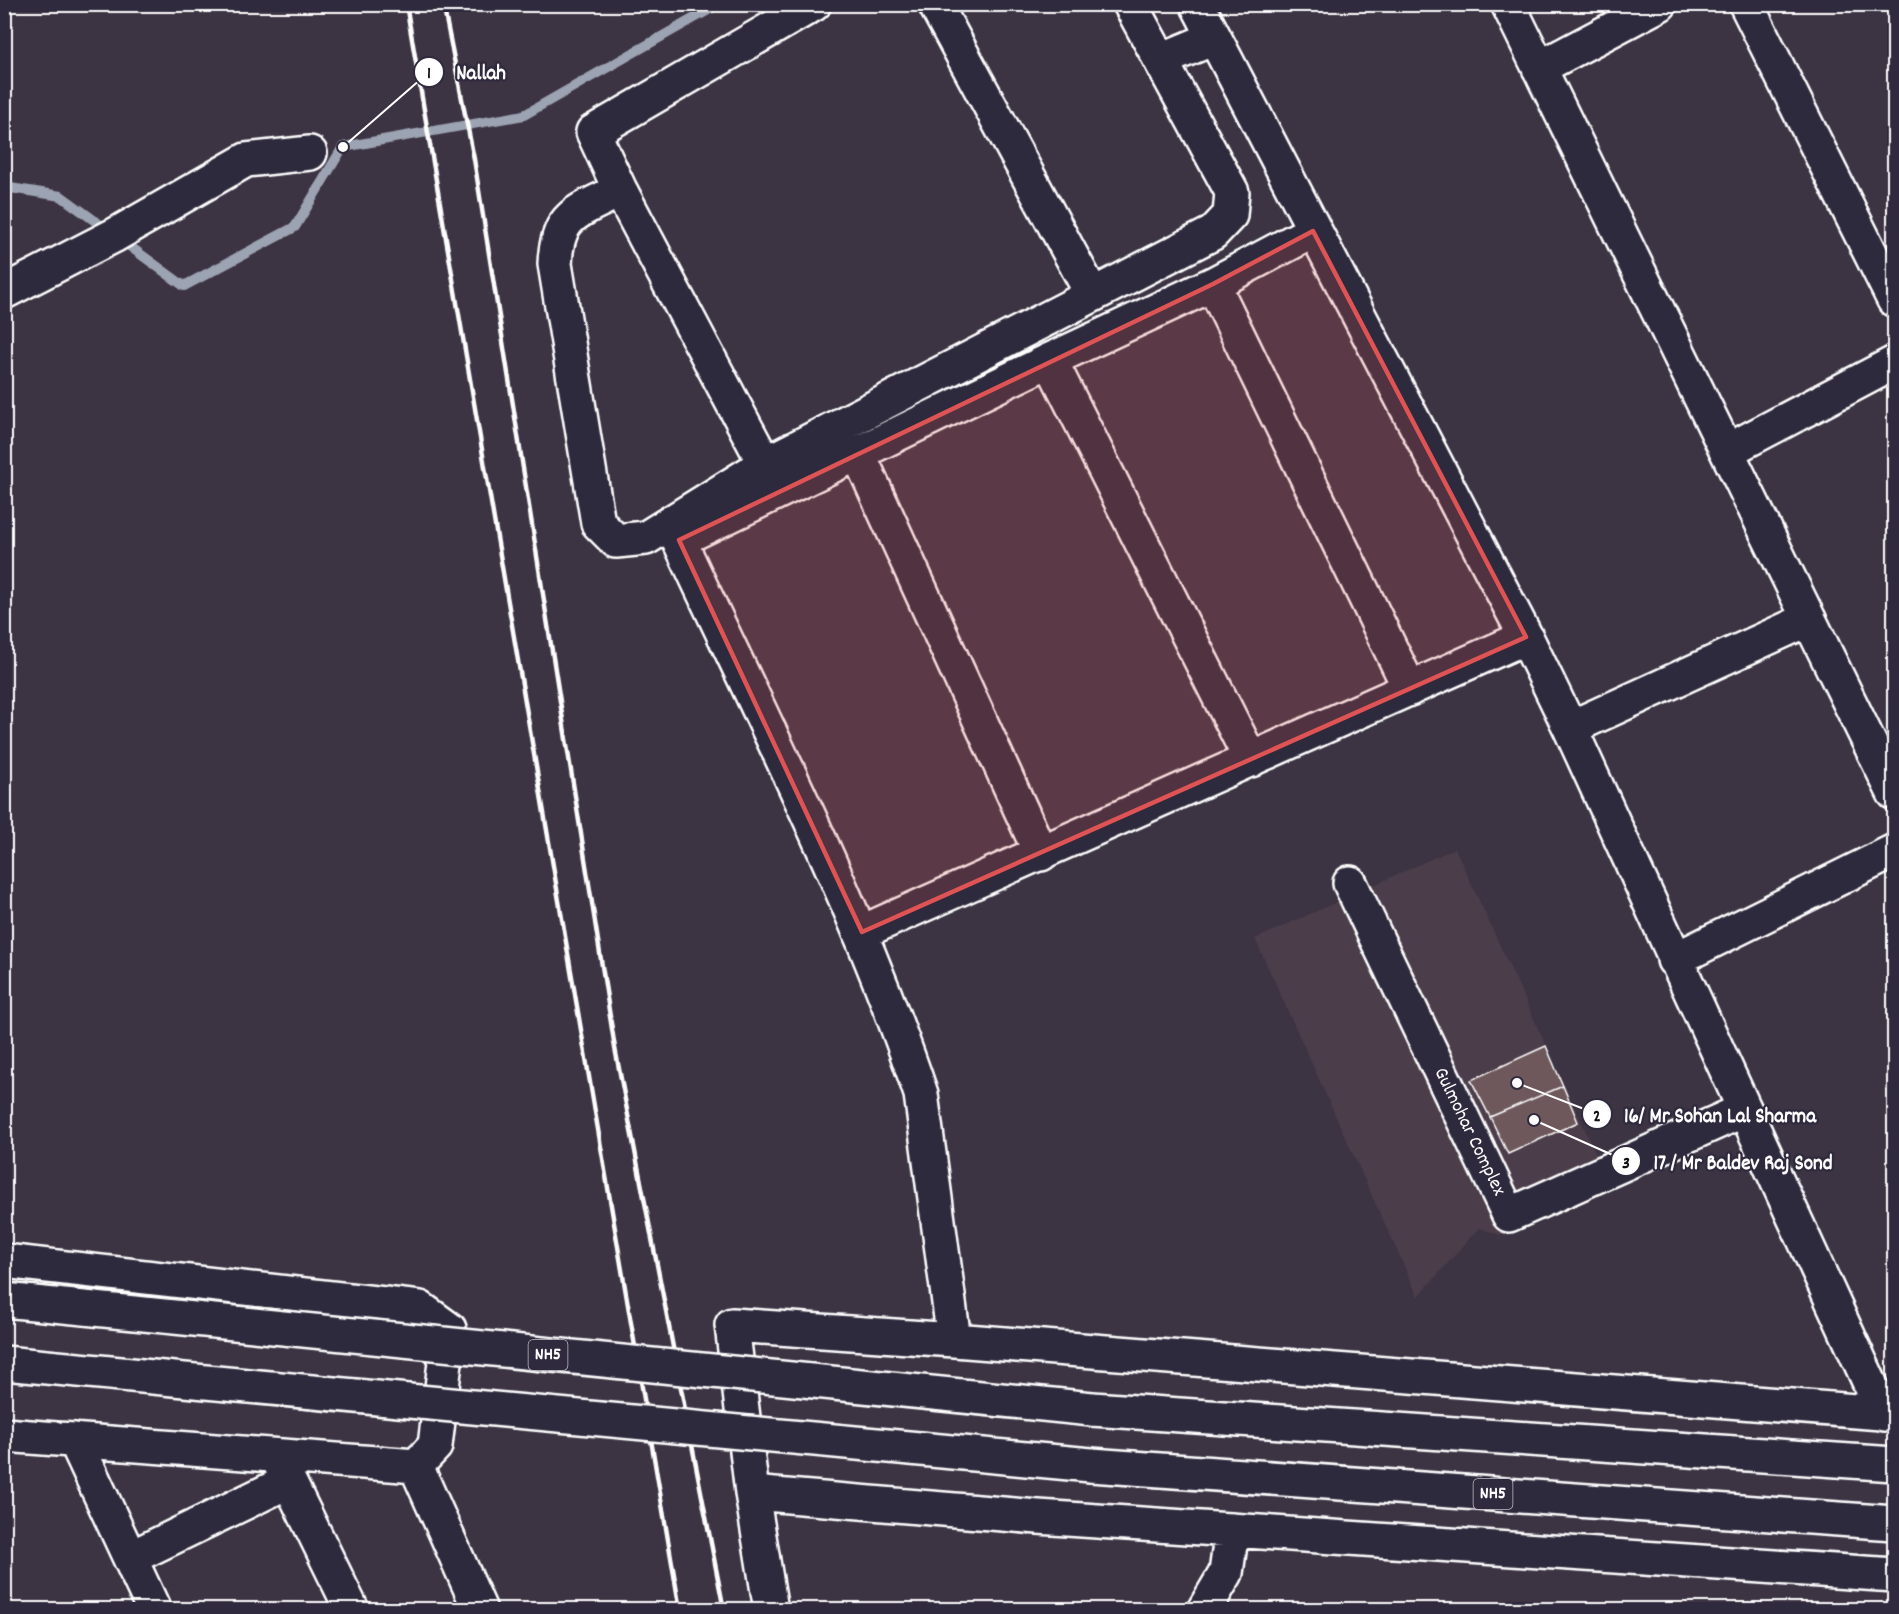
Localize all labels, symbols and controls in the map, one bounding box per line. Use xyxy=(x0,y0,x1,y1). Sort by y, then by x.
callout: Nallah xyxy=(414,52,518,91)
text: Nallah xyxy=(456,60,506,90)
text: 1 xyxy=(427,62,431,87)
street label: Gulmohar Complex xyxy=(1426,1063,1512,1201)
callout: 16/ Mr Sohan Lal Sharma xyxy=(1582,1095,1828,1134)
text: 16/ Mr Sohan Lal Sharma xyxy=(1624,1103,1817,1133)
text: 2 xyxy=(1593,1105,1601,1130)
callout: 17 / Mr Baldev Raj Sond xyxy=(1611,1142,1845,1181)
text: 17 / Mr Baldev Raj Sond xyxy=(1653,1150,1833,1180)
text: 3 xyxy=(1622,1152,1630,1177)
road number: NH5 xyxy=(528,1340,568,1370)
road number: NH5 xyxy=(1474,1479,1512,1509)

